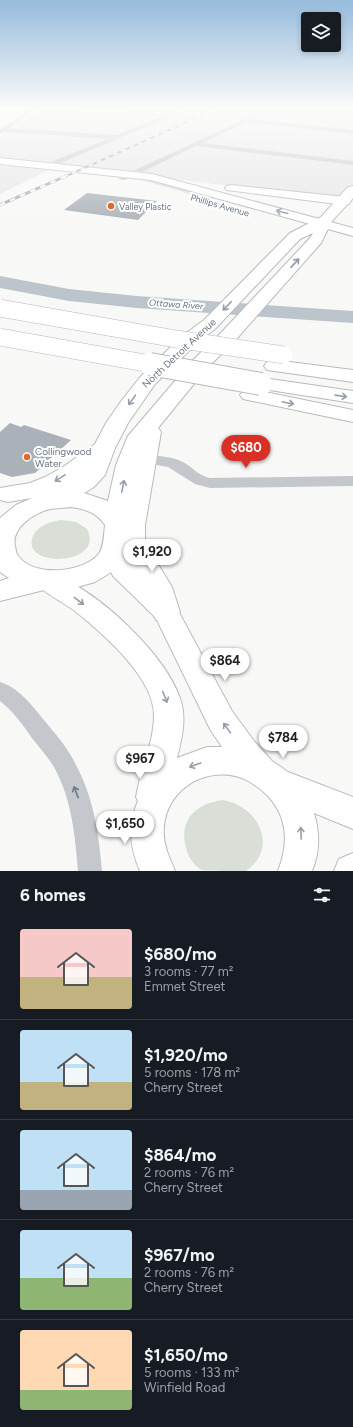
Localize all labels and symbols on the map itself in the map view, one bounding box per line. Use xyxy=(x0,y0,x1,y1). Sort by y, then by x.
street label: Phillips Avenue xyxy=(189,191,251,219)
marker: Valley Plastic xyxy=(106,201,116,211)
place label: Valley Plastic xyxy=(119,201,172,212)
one-way arrow xyxy=(276,208,289,215)
one-way arrow xyxy=(291,258,300,268)
water label: Ottawa River xyxy=(149,297,204,311)
one-way arrow xyxy=(223,301,232,311)
street label: North Detroit Avenue xyxy=(139,315,219,391)
one-way arrow xyxy=(334,392,347,399)
one-way arrow xyxy=(128,394,136,405)
one-way arrow xyxy=(281,400,294,408)
pin: $680 xyxy=(222,435,270,469)
place label: Collingwood Water xyxy=(35,445,92,470)
marker: Collingwood Water xyxy=(22,452,32,462)
one-way arrow xyxy=(54,474,66,482)
one-way arrow xyxy=(119,480,127,493)
pin: $1,920 xyxy=(119,539,185,573)
one-way arrow xyxy=(74,597,85,605)
pin: $864 xyxy=(201,648,249,682)
one-way arrow xyxy=(161,691,169,703)
one-way arrow xyxy=(223,723,231,734)
pin: $784 xyxy=(259,725,307,759)
pin: $967 xyxy=(116,746,164,780)
one-way arrow xyxy=(190,761,202,769)
one-way arrow xyxy=(71,786,79,798)
pin: $1,650 xyxy=(92,811,158,845)
one-way arrow xyxy=(298,827,305,840)

